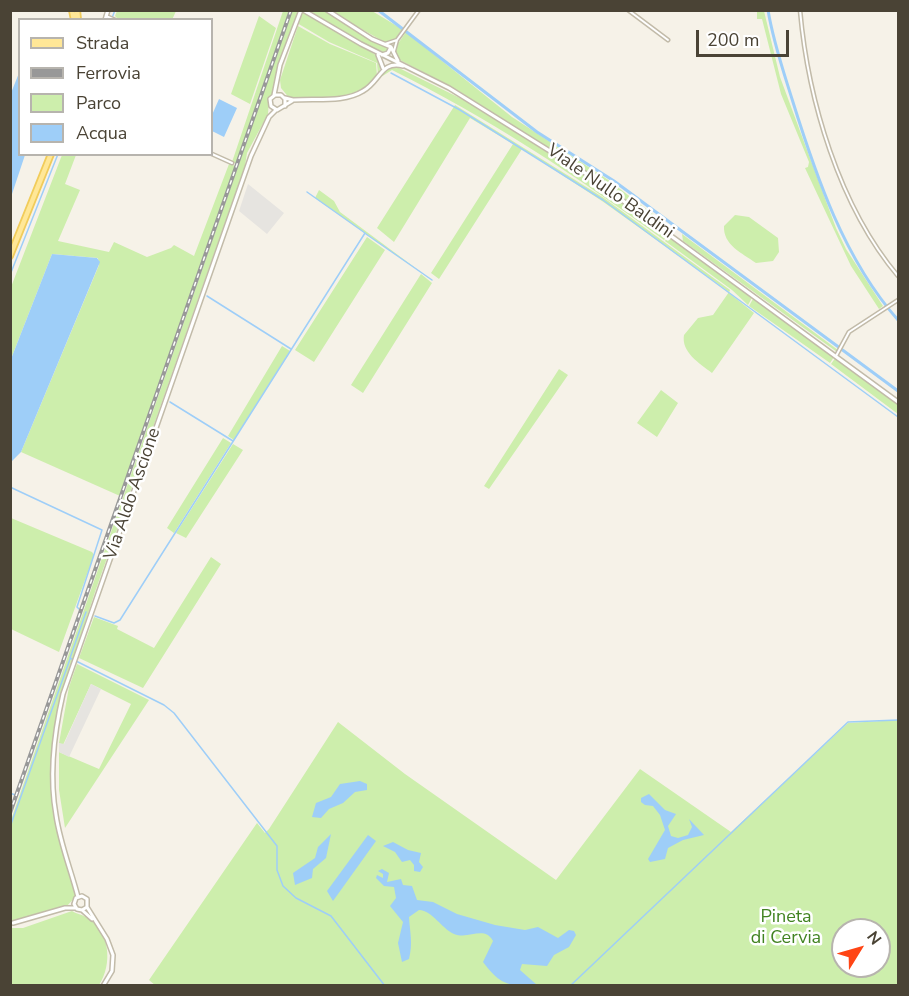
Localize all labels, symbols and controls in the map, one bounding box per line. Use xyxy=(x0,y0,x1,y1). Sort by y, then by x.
legend xyxy=(18,18,213,156)
scale bar xyxy=(699,18,792,56)
text: 200 m xyxy=(707,28,759,52)
text: Strada xyxy=(76,31,129,55)
text: Ferrovia xyxy=(76,61,141,85)
text: Parco xyxy=(76,91,121,115)
text: Acqua xyxy=(76,121,127,145)
street label: Viale Nullo Baldini xyxy=(542,140,678,244)
street label: Via Aldo Ascione xyxy=(100,425,166,563)
park label: Pineta di Cervia xyxy=(751,907,821,950)
north arrow xyxy=(831,918,891,978)
text: N xyxy=(861,927,886,950)

